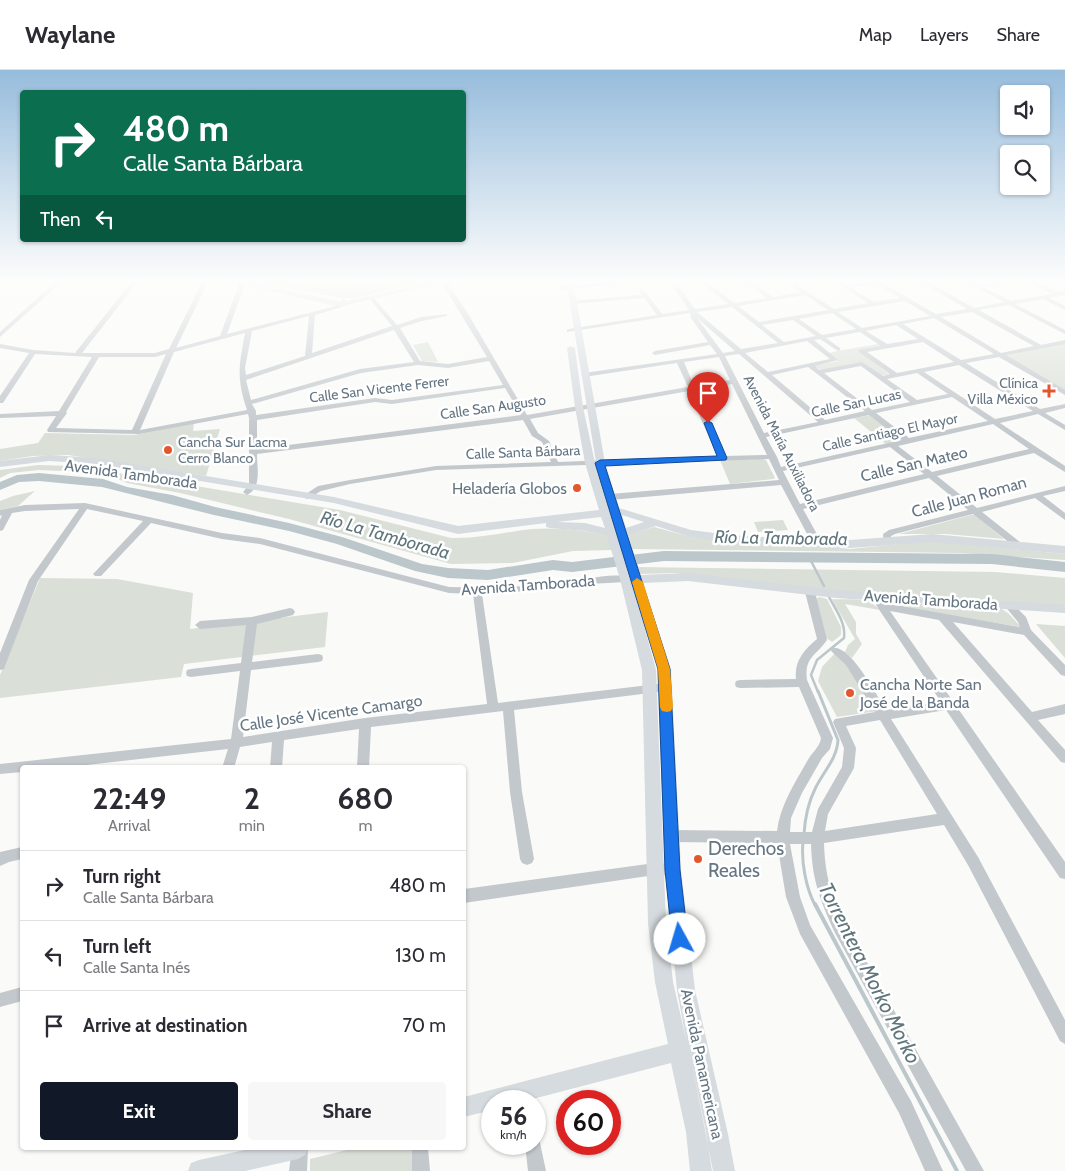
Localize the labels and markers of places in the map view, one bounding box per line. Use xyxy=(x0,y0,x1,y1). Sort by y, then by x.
pin xyxy=(687,372,729,423)
place label: Clínica Villa México xyxy=(968,374,1038,408)
marker: Clínica Villa México xyxy=(1042,384,1056,398)
place label: Cancha Sur Lacma Cerro Blanco xyxy=(178,433,287,467)
marker: Cancha Sur Lacma Cerro Blanco xyxy=(162,444,174,456)
place label: Heladería Globos xyxy=(452,479,567,498)
marker: Heladería Globos xyxy=(571,482,583,494)
place label: Cancha Norte San José de la Banda xyxy=(859,675,982,712)
marker: Cancha Norte San José de la Banda xyxy=(844,687,856,699)
place label: Derechos Reales xyxy=(708,837,784,882)
marker: Derechos Reales xyxy=(692,853,704,865)

